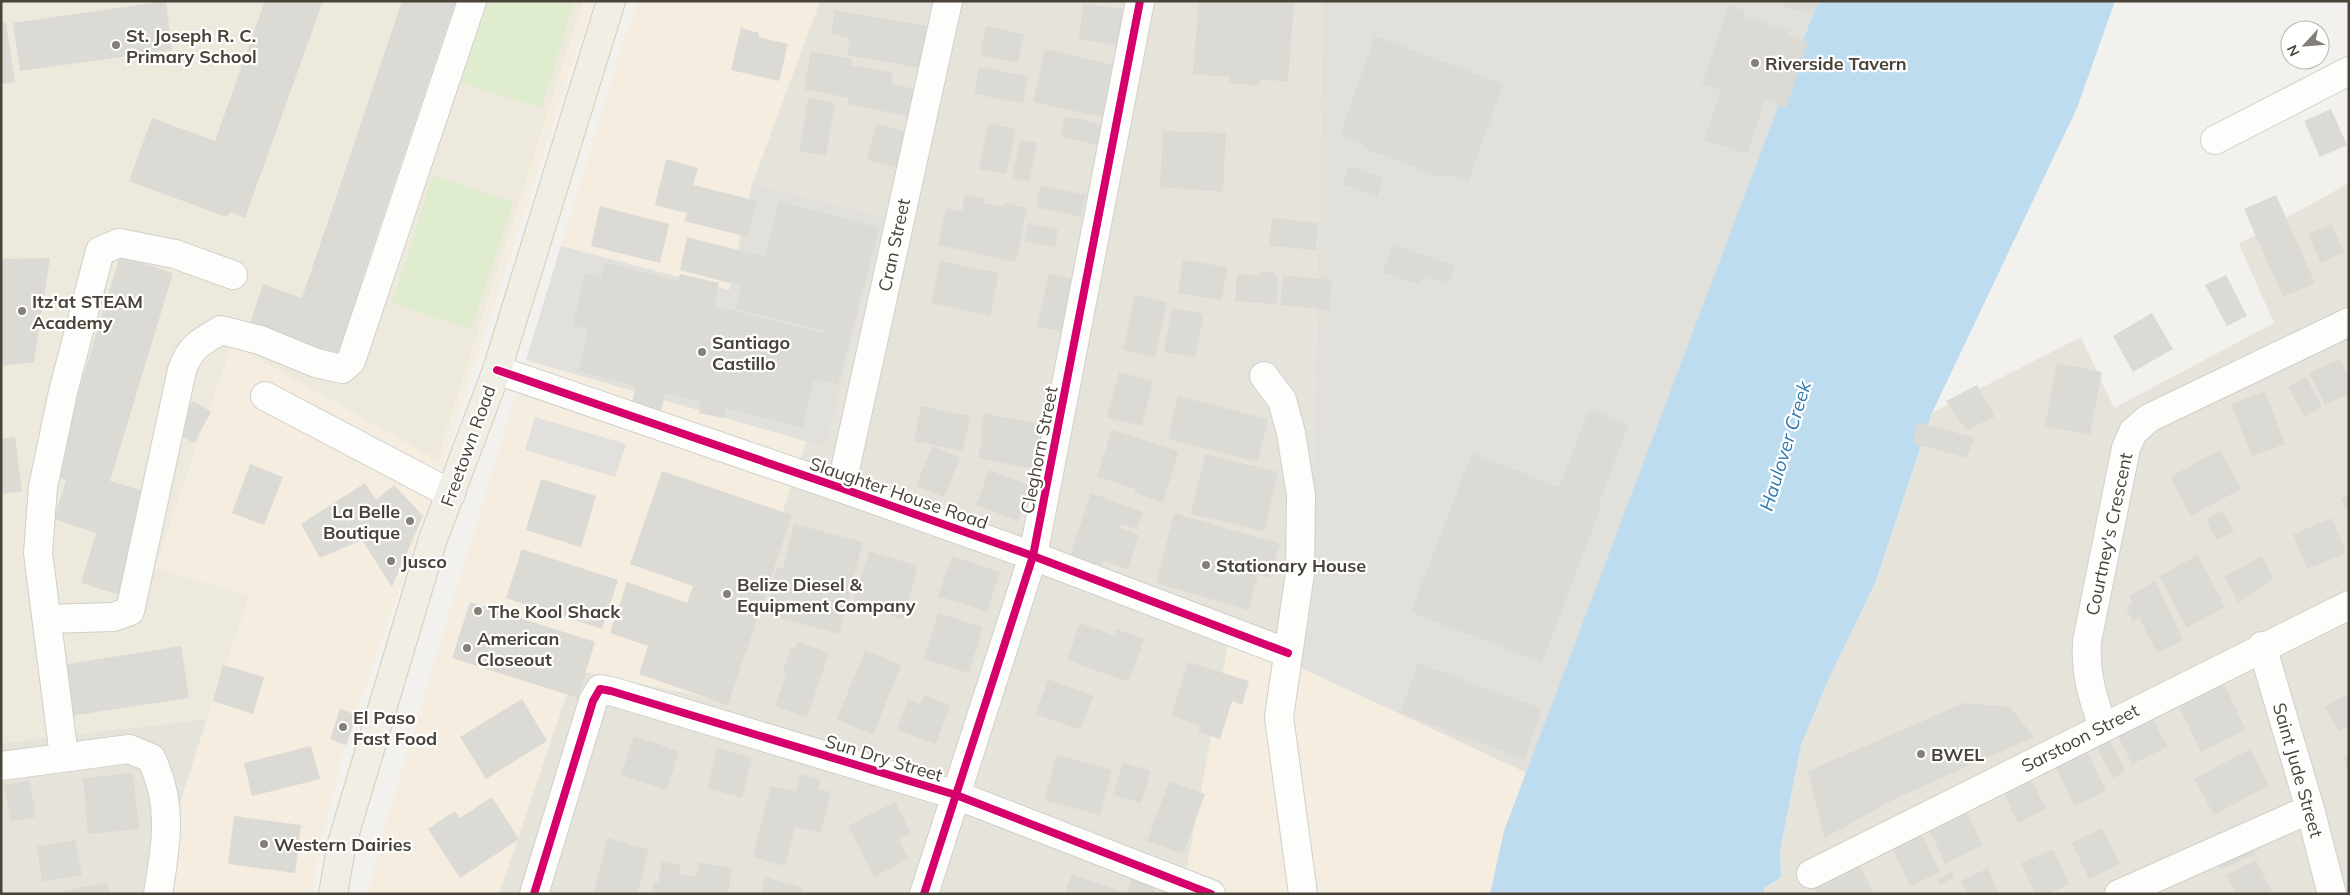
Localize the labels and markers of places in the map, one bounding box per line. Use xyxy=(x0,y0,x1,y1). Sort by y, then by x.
place label: St. Joseph R. C. Primary School xyxy=(126,24,257,68)
marker: St. Joseph R. C. Primary School xyxy=(110,39,122,51)
place label: Riverside Tavern xyxy=(1765,52,1907,75)
marker: Riverside Tavern xyxy=(1749,57,1761,69)
place label: Itz'at STEAM Academy xyxy=(32,290,143,334)
marker: Itz'at STEAM Academy xyxy=(16,305,28,317)
place label: Santiago Castillo xyxy=(712,331,790,375)
marker: Santiago Castillo xyxy=(696,346,708,358)
place label: La Belle Boutique xyxy=(323,500,400,544)
marker: La Belle Boutique xyxy=(404,515,416,527)
place label: Jusco xyxy=(401,550,447,573)
place label: Stationary House xyxy=(1216,554,1366,577)
marker: Jusco xyxy=(385,555,397,567)
marker: Stationary House xyxy=(1200,559,1212,571)
place label: Belize Diesel & Equipment Company xyxy=(737,573,916,617)
marker: Belize Diesel & Equipment Company xyxy=(721,588,733,600)
place label: The Kool Shack xyxy=(488,600,621,623)
marker: The Kool Shack xyxy=(472,605,484,617)
place label: American Closeout xyxy=(477,627,559,671)
marker: American Closeout xyxy=(461,642,473,654)
place label: El Paso Fast Food xyxy=(353,706,437,750)
marker: El Paso Fast Food xyxy=(337,721,349,733)
place label: BWEL xyxy=(1931,743,1984,766)
marker: BWEL xyxy=(1915,748,1927,760)
place label: Western Dairies xyxy=(274,833,412,856)
marker: Western Dairies xyxy=(258,838,270,850)

